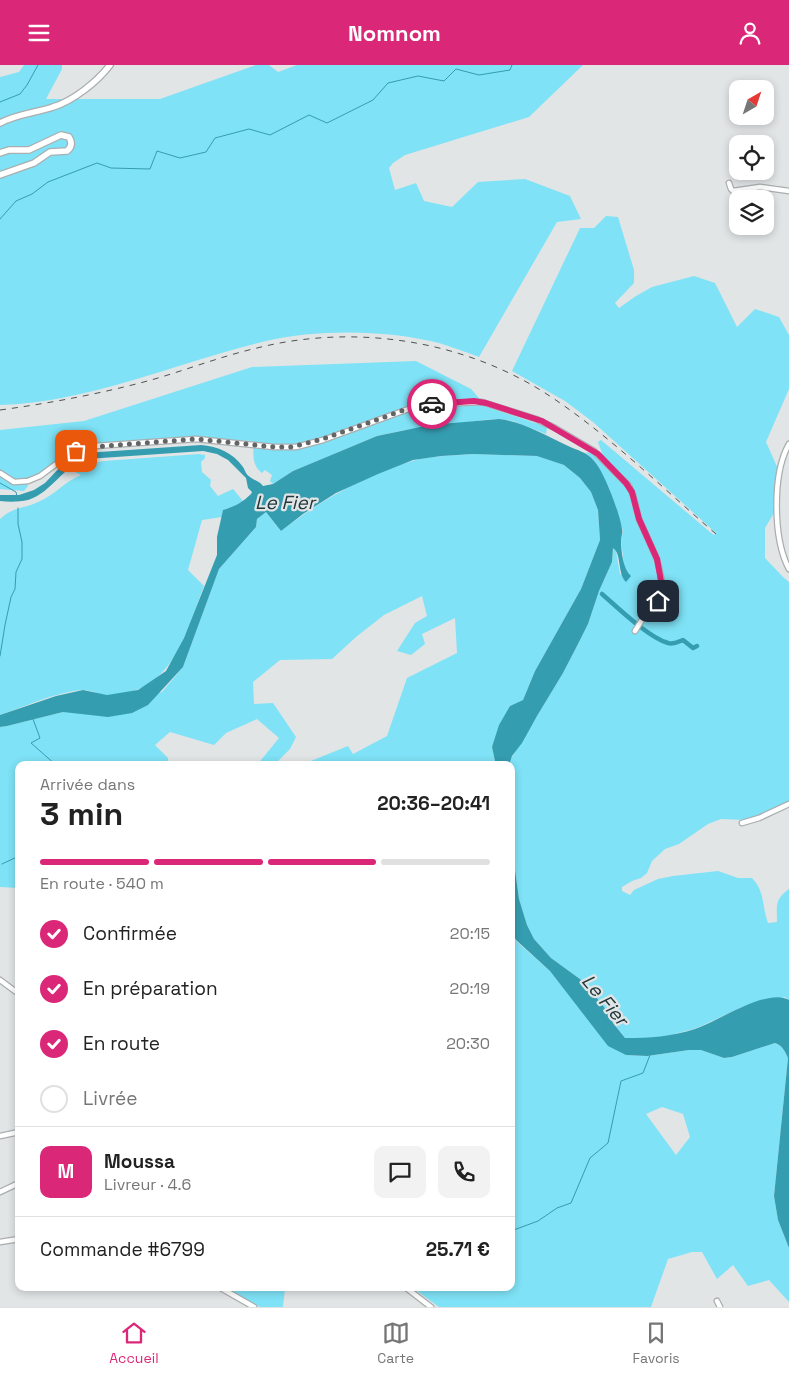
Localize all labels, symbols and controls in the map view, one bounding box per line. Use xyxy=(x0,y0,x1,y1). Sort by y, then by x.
icon: menu xyxy=(25,19,53,47)
text: Nomnom xyxy=(348,19,441,47)
icon: person xyxy=(736,19,764,47)
north arrow xyxy=(729,80,774,125)
map controls xyxy=(729,80,774,235)
button: locate xyxy=(729,135,774,180)
button: layers xyxy=(729,190,774,235)
courier xyxy=(407,379,457,429)
icon: car xyxy=(418,390,446,418)
pin xyxy=(55,430,97,472)
icon: bag xyxy=(62,437,90,465)
water label: Le Fier xyxy=(255,490,317,515)
pin xyxy=(637,580,679,622)
icon: home xyxy=(644,587,672,615)
text: Arrivée dans xyxy=(40,774,135,795)
text: 20:36–20:41 xyxy=(377,791,490,816)
text: 3 min xyxy=(40,794,123,834)
text: En route · 540 m xyxy=(40,873,164,894)
icon: check xyxy=(40,920,68,948)
text: Confirmée xyxy=(83,921,177,946)
text: 20:15 xyxy=(450,923,490,944)
water label: Le Fier xyxy=(576,969,635,1032)
icon: check xyxy=(40,975,68,1003)
text: En préparation xyxy=(83,976,218,1001)
text: 20:19 xyxy=(450,978,490,999)
icon: check xyxy=(40,1030,68,1058)
text: En route xyxy=(83,1031,160,1056)
text: 20:30 xyxy=(446,1033,490,1054)
text: Livrée xyxy=(83,1086,138,1111)
button: chat xyxy=(374,1146,426,1198)
button: phone xyxy=(438,1146,490,1198)
text: Moussa xyxy=(104,1149,175,1174)
text: M xyxy=(58,1159,74,1184)
text: Livreur · 4.6 xyxy=(104,1174,191,1195)
text: Commande #6799 xyxy=(40,1237,205,1262)
text: 25.71 € xyxy=(426,1237,490,1262)
tab: Accueil xyxy=(109,1319,159,1367)
tab: Carte xyxy=(377,1319,414,1367)
tab: Favoris xyxy=(633,1319,680,1367)

